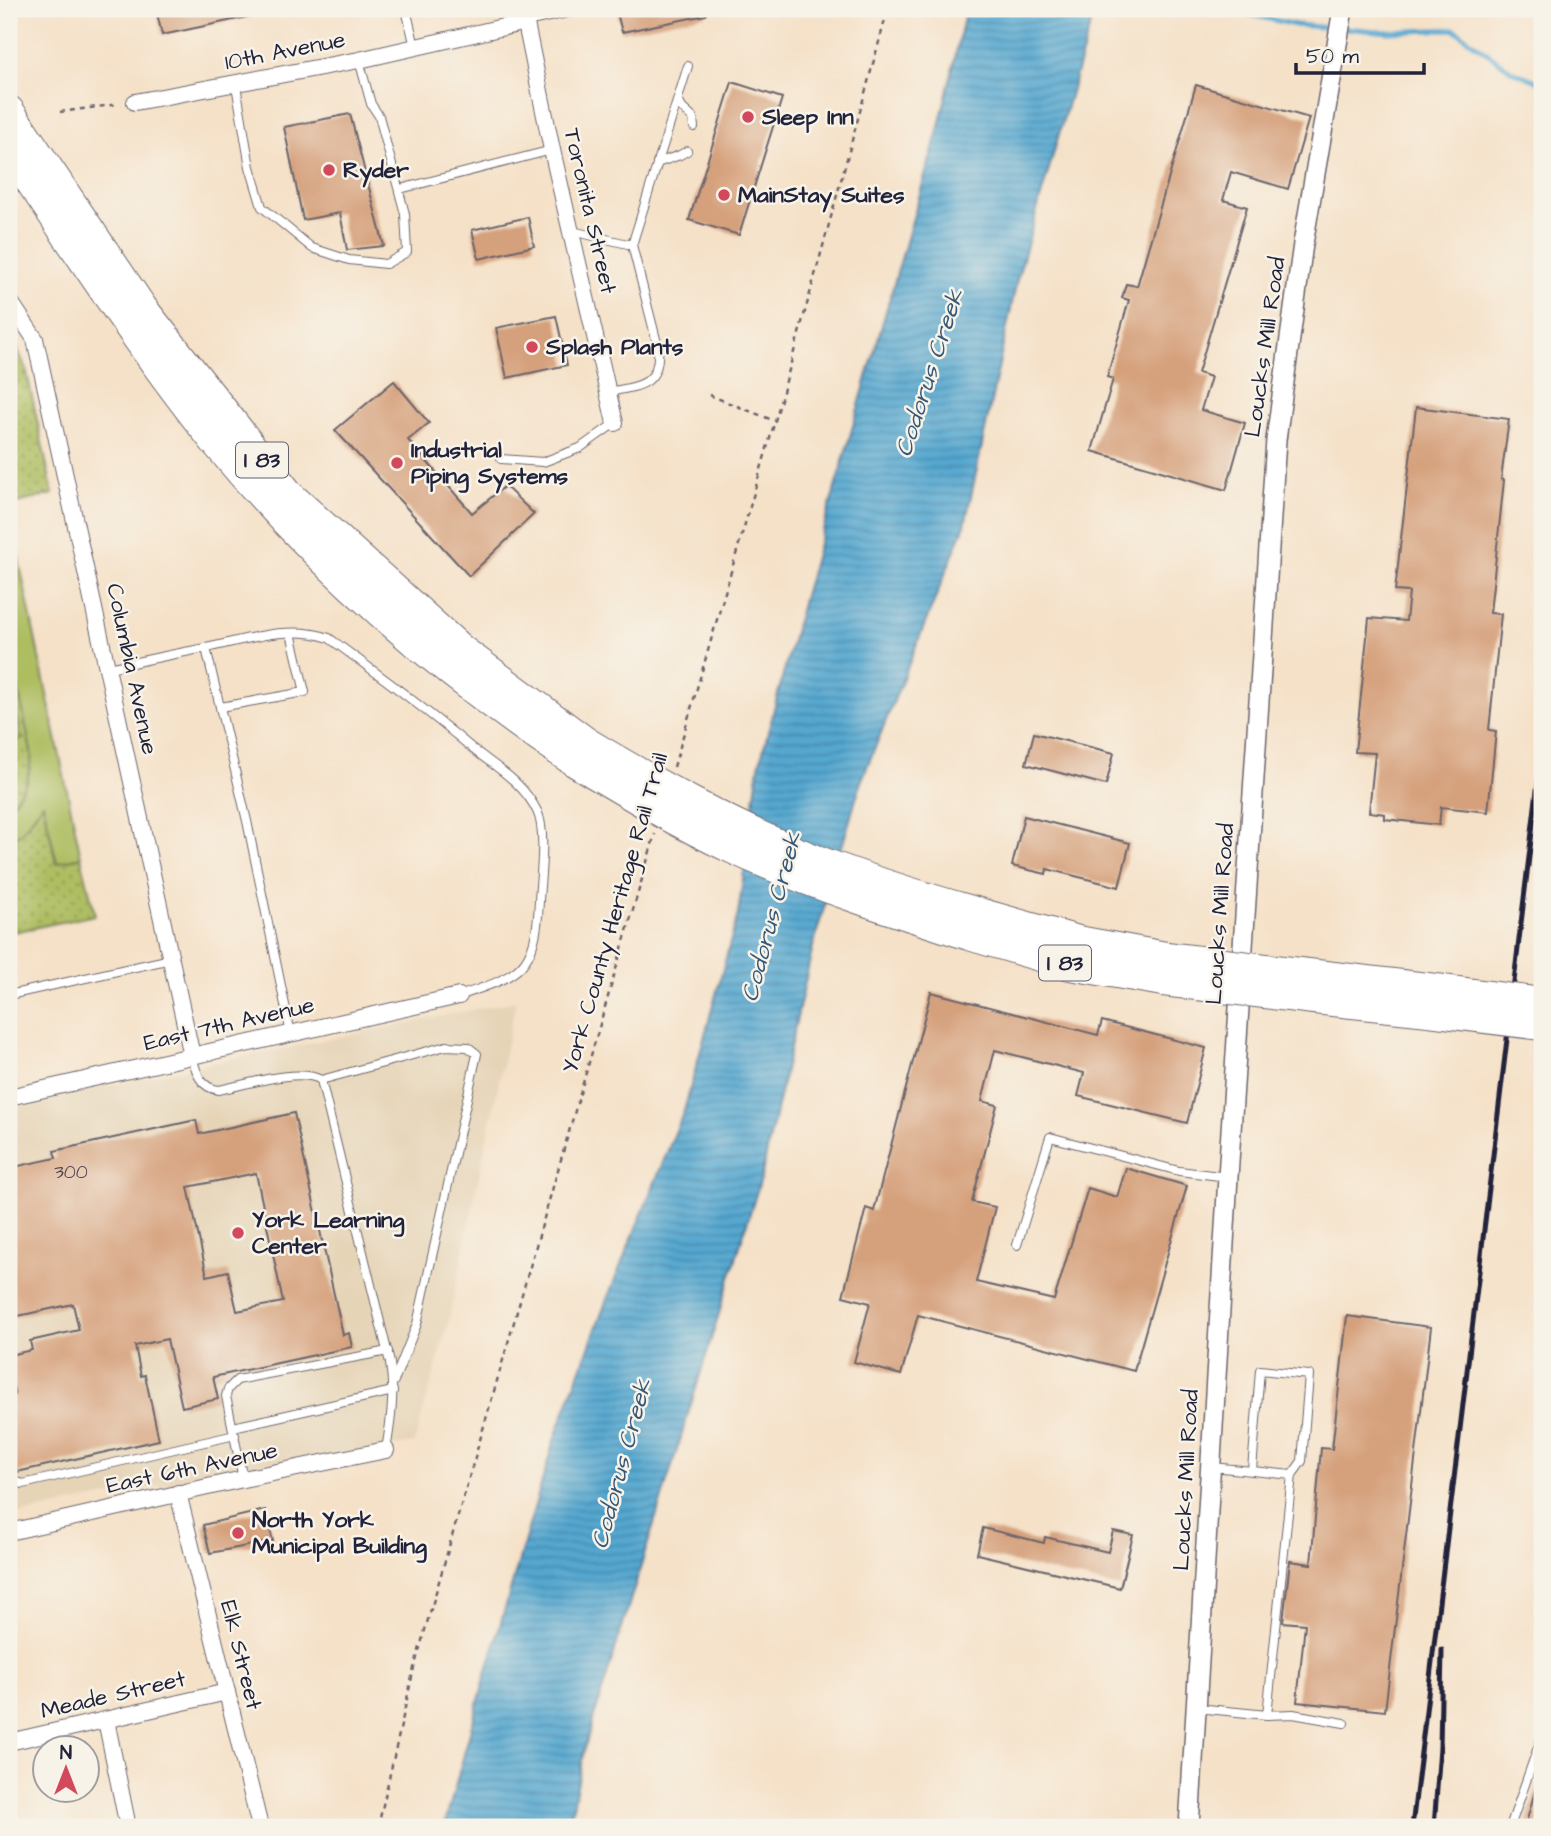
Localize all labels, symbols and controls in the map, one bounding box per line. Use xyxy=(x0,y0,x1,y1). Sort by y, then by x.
street label: 10th Avenue xyxy=(222,24,348,78)
scale bar xyxy=(1296,32,1423,76)
text: 50 m xyxy=(1306,42,1360,71)
place label: Sleep Inn xyxy=(761,101,854,133)
marker: Sleep Inn xyxy=(740,109,756,125)
street label: Toronita Street xyxy=(555,125,625,298)
place label: Ryder xyxy=(343,154,409,188)
marker: Ryder xyxy=(321,162,337,178)
place label: MainStay Suites xyxy=(738,179,905,213)
marker: MainStay Suites xyxy=(716,187,732,203)
street label: Loucks Mill Road xyxy=(1237,255,1294,439)
water label: Codorus Creek xyxy=(887,284,973,461)
place label: Splash Plants xyxy=(545,331,684,363)
marker: Splash Plants xyxy=(524,339,540,355)
place label: Industrial Piping Systems xyxy=(411,434,569,494)
road number: I 83 xyxy=(236,442,288,477)
marker: Industrial Piping Systems xyxy=(389,455,405,471)
street label: Columbia Avenue xyxy=(98,580,166,758)
street label: York County Heritage Rail Trail xyxy=(554,749,677,1077)
street label: Loucks Mill Road xyxy=(1198,822,1242,1006)
water label: Codorus Creek xyxy=(733,827,811,1006)
road number: I 83 xyxy=(1039,946,1091,981)
street label: East 7th Avenue xyxy=(141,989,317,1059)
house number: 300 xyxy=(54,1159,88,1186)
place label: York Learning Center xyxy=(252,1204,404,1262)
marker: York Learning Center xyxy=(230,1225,246,1241)
water label: Codorus Creek xyxy=(583,1374,661,1553)
street label: Loucks Mill Road xyxy=(1165,1388,1207,1572)
street label: East 6th Avenue xyxy=(103,1434,281,1502)
place label: North York Municipal Building xyxy=(252,1504,427,1563)
marker: North York Municipal Building xyxy=(230,1525,246,1541)
street label: Elk Street xyxy=(212,1597,270,1714)
street label: Meade Street xyxy=(38,1663,189,1727)
north arrow xyxy=(32,1734,102,1804)
text: N xyxy=(60,1740,72,1767)

